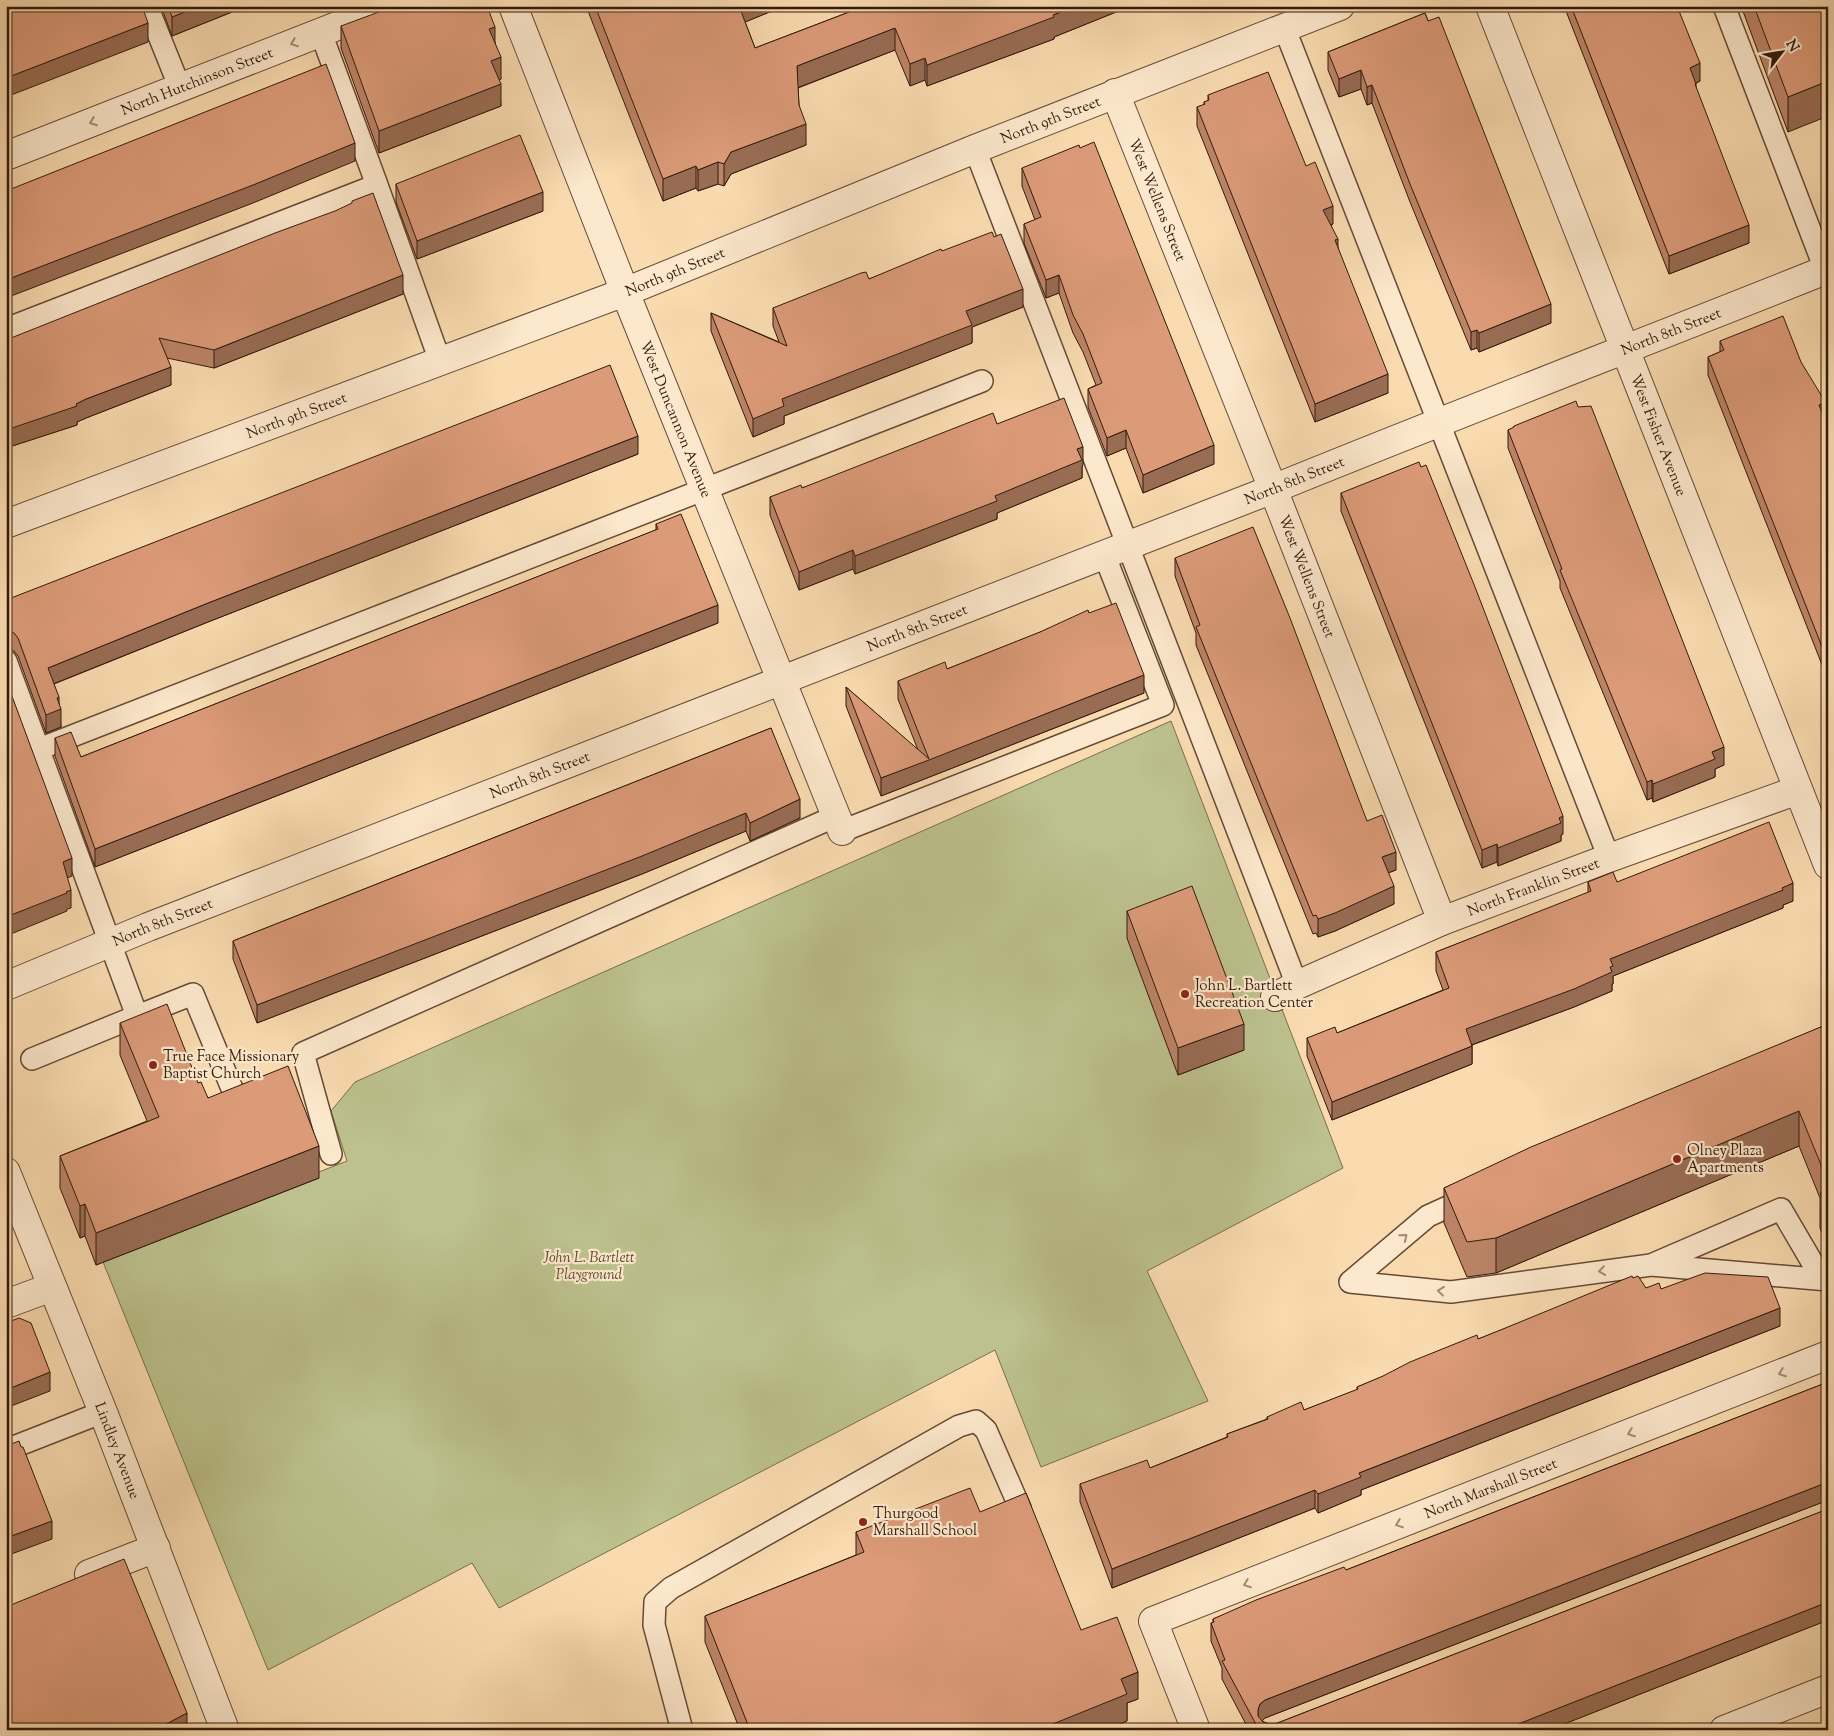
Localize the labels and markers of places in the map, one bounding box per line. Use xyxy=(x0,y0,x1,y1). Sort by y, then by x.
place label: John L. Bartlett Recreation Center xyxy=(1194,976,1314,1014)
marker: John L. Bartlett Recreation Center xyxy=(1179,988,1191,1000)
place label: True Face Missionary Baptist Church xyxy=(163,1047,300,1085)
marker: True Face Missionary Baptist Church xyxy=(147,1059,159,1071)
place label: Olney Plaza Apartments xyxy=(1687,1141,1764,1179)
marker: Olney Plaza Apartments xyxy=(1671,1153,1683,1165)
place label: Thurgood Marshall School xyxy=(873,1504,977,1542)
marker: Thurgood Marshall School xyxy=(857,1516,869,1528)

